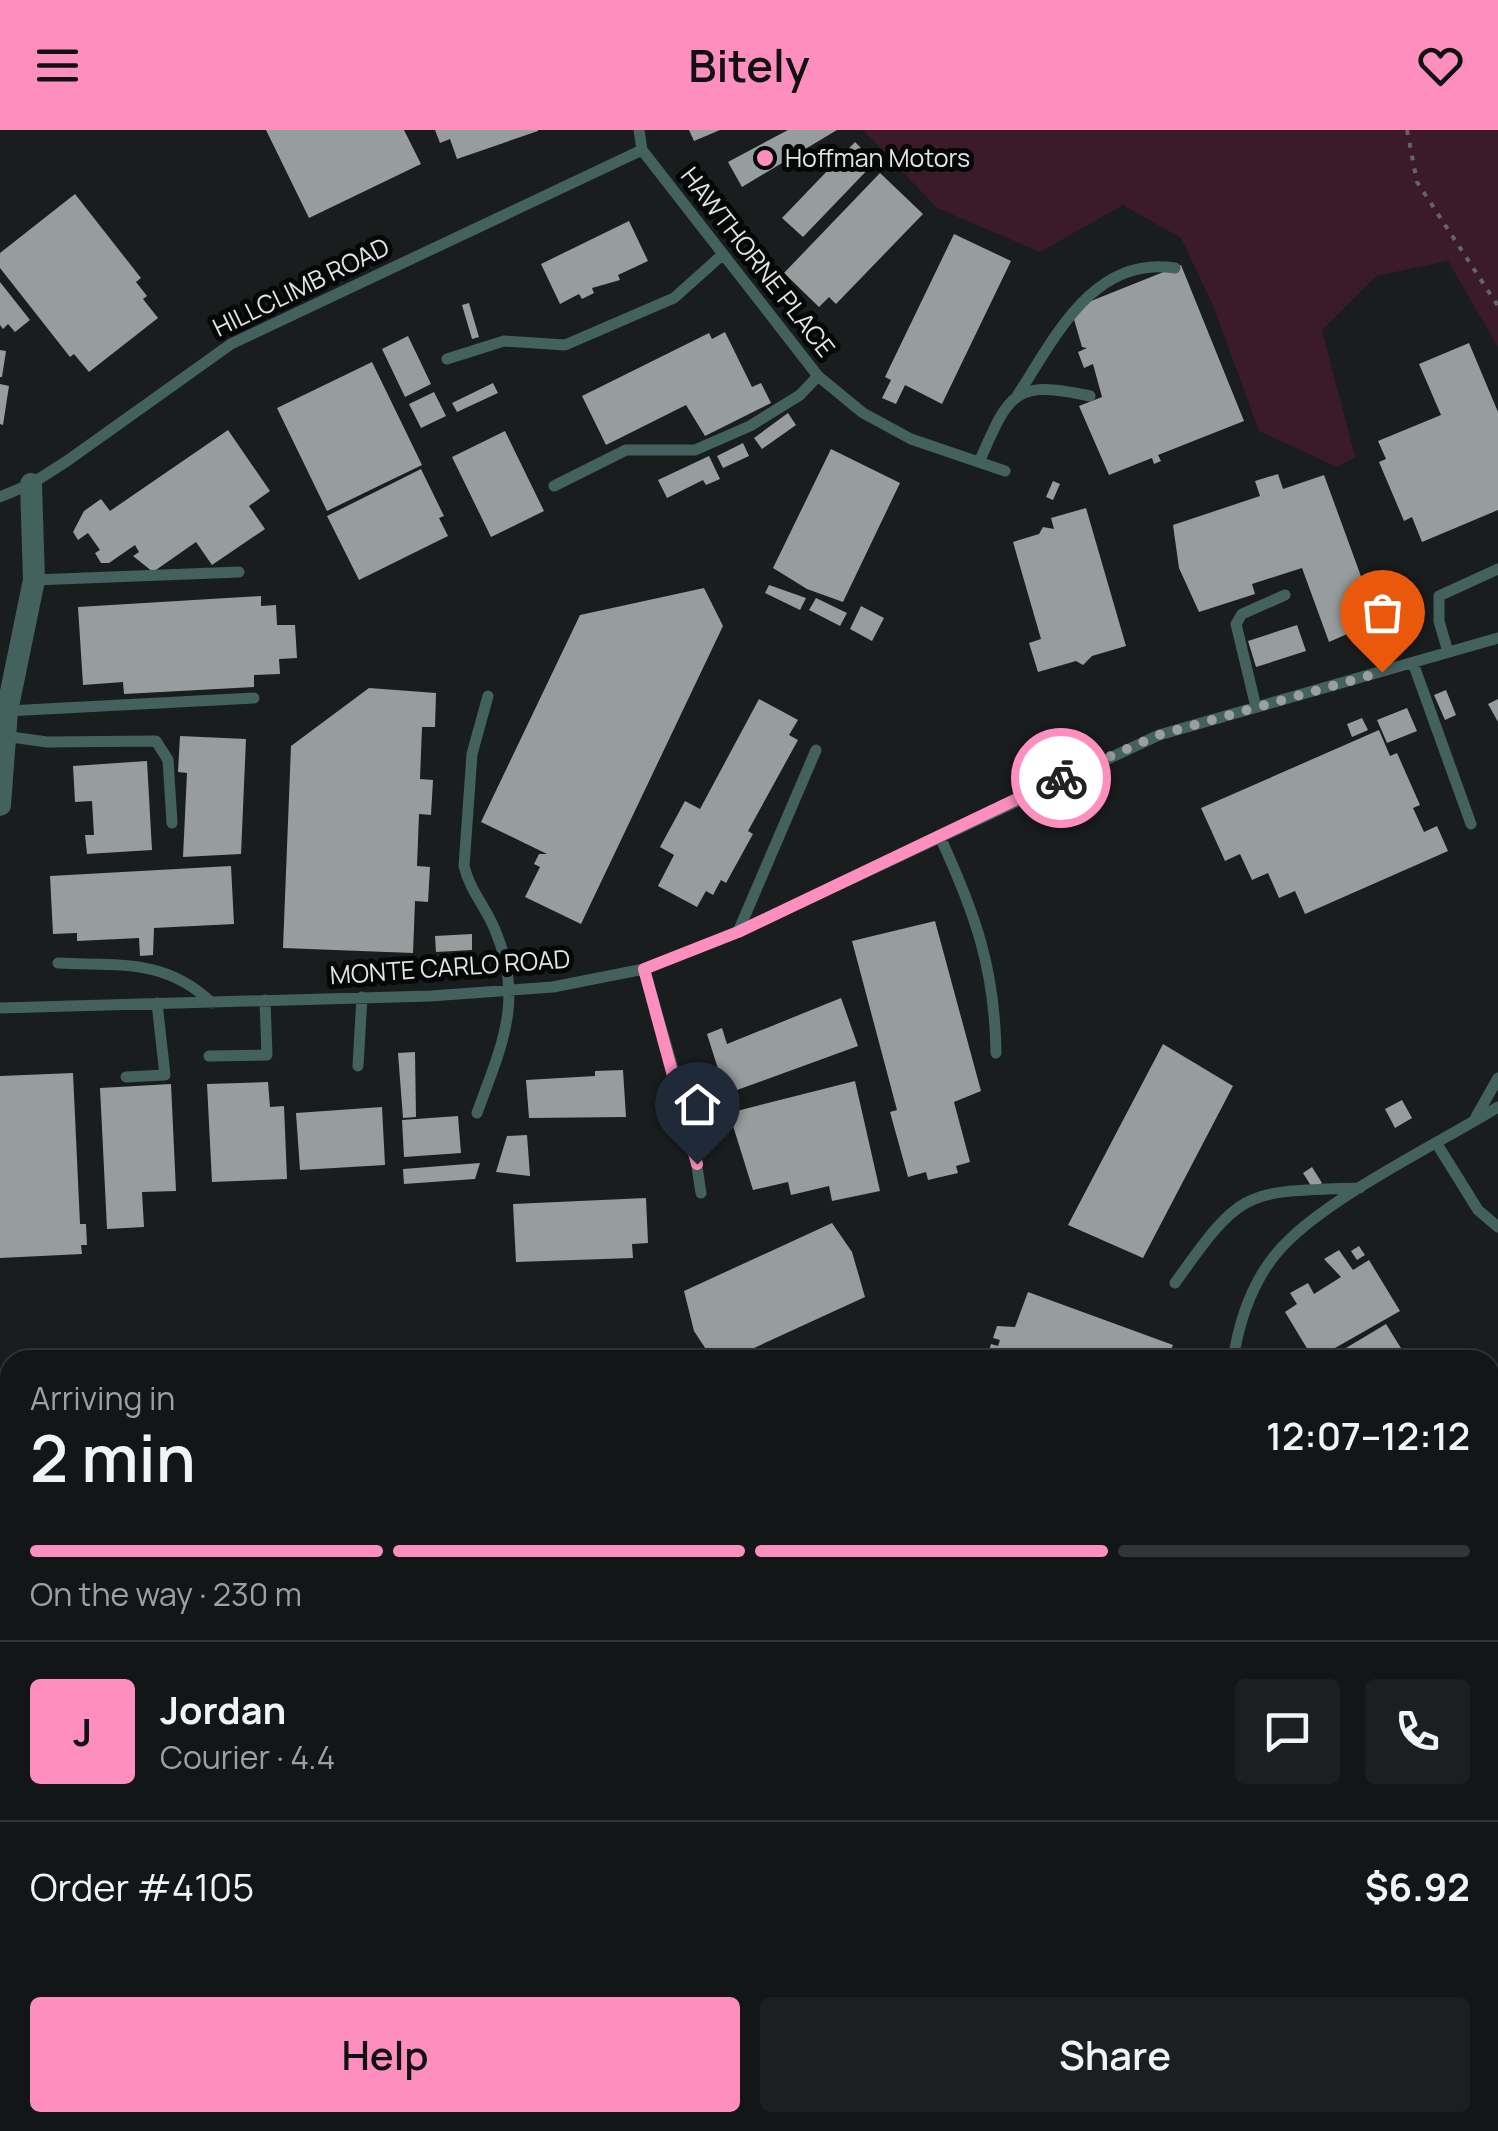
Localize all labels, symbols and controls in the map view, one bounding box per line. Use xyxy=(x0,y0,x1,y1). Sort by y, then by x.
text: Bitely xyxy=(688,34,810,96)
icon: menu xyxy=(30,38,85,93)
icon: heart xyxy=(1413,38,1468,93)
place label: Hoffman Motors xyxy=(785,140,970,175)
marker: Hoffman Motors xyxy=(754,147,776,169)
street label: HAWTHORNE PLACE xyxy=(673,159,844,364)
street label: HILLCLIMB ROAD xyxy=(207,229,395,344)
pin xyxy=(1340,570,1425,673)
icon: bag xyxy=(1355,585,1410,640)
courier xyxy=(1011,728,1111,828)
icon: bike xyxy=(1034,751,1089,806)
street label: MONTE CARLO ROAD xyxy=(329,941,571,992)
pin xyxy=(655,1062,740,1165)
icon: home xyxy=(670,1077,725,1132)
text: Arriving in xyxy=(30,1376,175,1420)
text: 12:07–12:12 xyxy=(1266,1409,1470,1461)
text: 2 min xyxy=(30,1413,196,1502)
text: On the way · 230 m xyxy=(30,1572,302,1616)
button: chat xyxy=(1235,1679,1340,1784)
button: phone xyxy=(1365,1679,1470,1784)
text: Jordan xyxy=(160,1683,286,1735)
text: J xyxy=(73,1705,92,1757)
text: Courier · 4.4 xyxy=(160,1735,335,1779)
text: Order #4105 xyxy=(30,1860,254,1912)
text: $6.92 xyxy=(1365,1860,1470,1912)
button: Help xyxy=(30,1997,740,2112)
button: Share xyxy=(760,1997,1470,2112)

